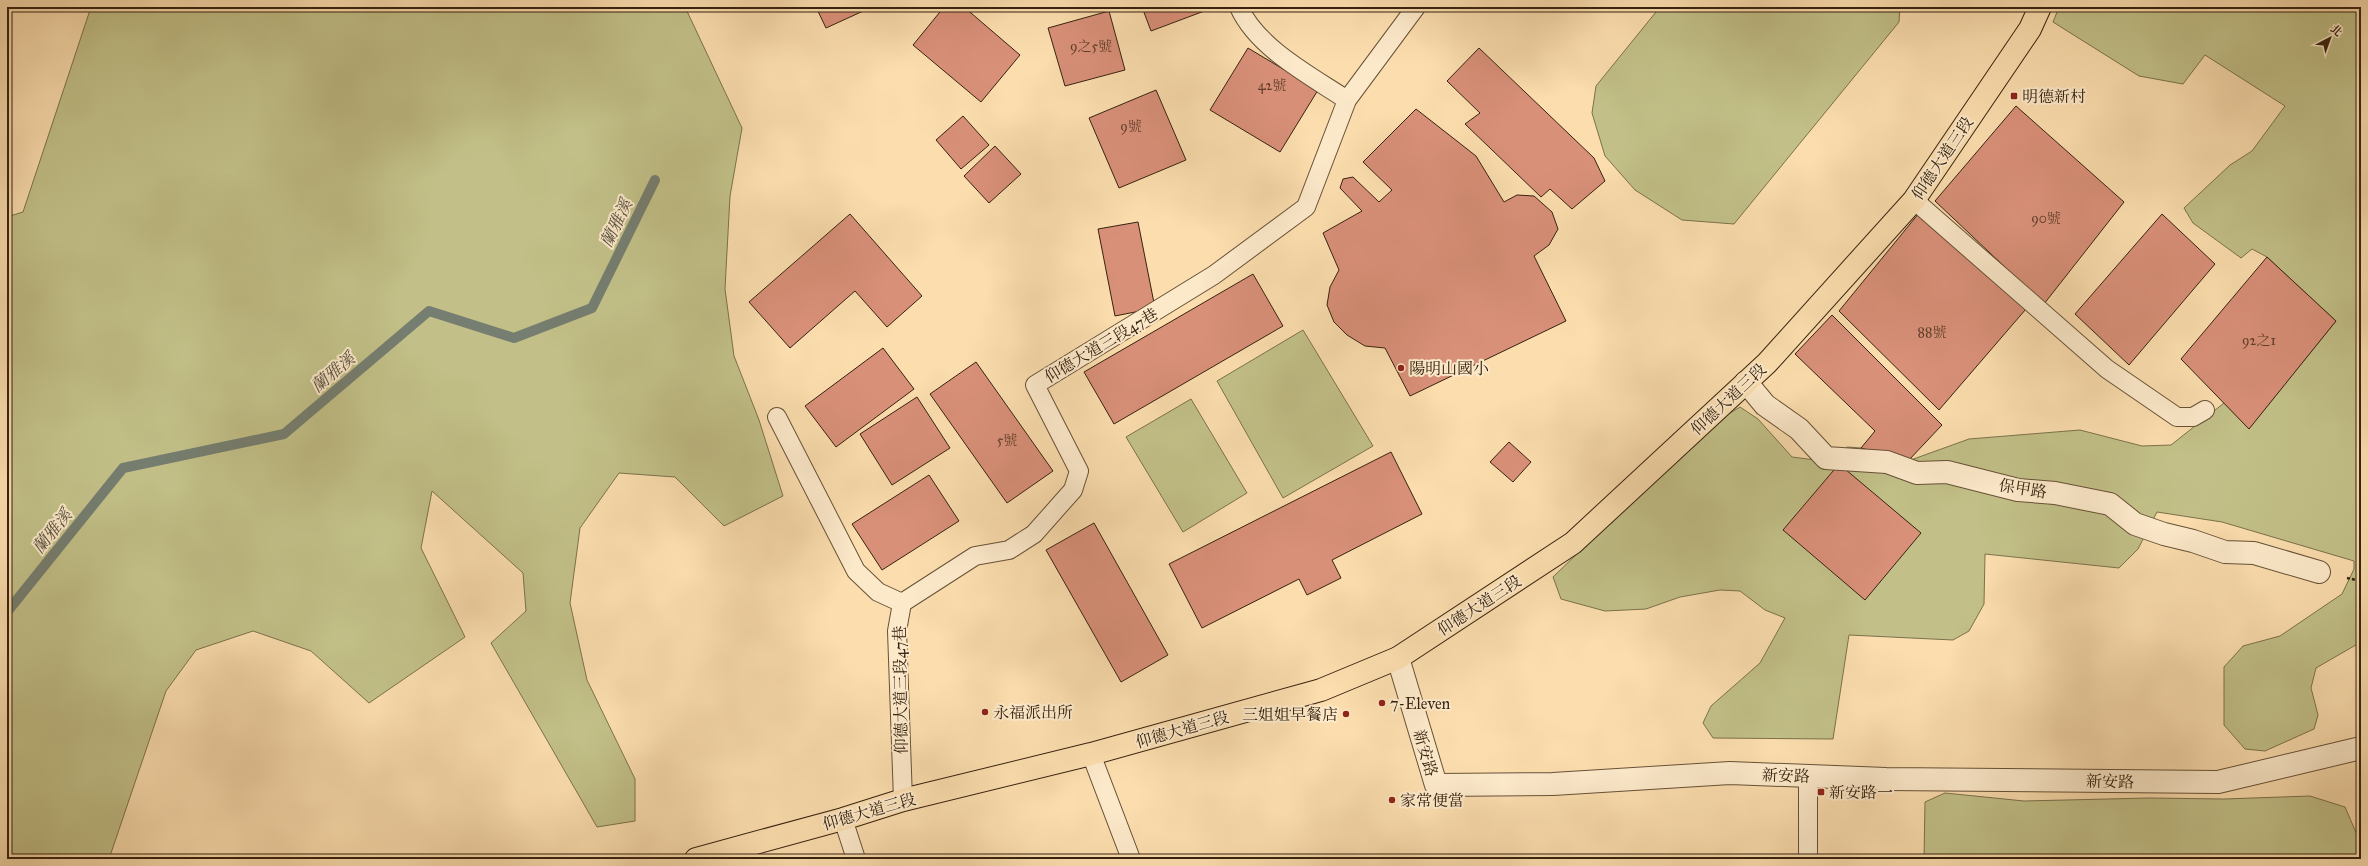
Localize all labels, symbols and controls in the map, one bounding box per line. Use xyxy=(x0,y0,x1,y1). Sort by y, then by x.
north arrow xyxy=(2310,18,2350,58)
text: 北 xyxy=(2328,22,2345,39)
house number: 9之5號 xyxy=(1070,38,1112,55)
house number: 42號 xyxy=(1258,77,1286,94)
place label: 明德新村 xyxy=(2022,87,2086,106)
marker: 明德新村 xyxy=(2009,91,2019,101)
street label: 仰德大道三段 xyxy=(1908,113,1977,203)
house number: 9號 xyxy=(1120,118,1142,135)
water label: 蘭雅溪 xyxy=(596,194,638,251)
house number: 90號 xyxy=(2031,210,2061,227)
street label: 仰德大道三段47巷 xyxy=(1041,304,1161,387)
house number: 88號 xyxy=(1918,324,1946,341)
house number: 92之1 xyxy=(2242,332,2276,349)
water label: 蘭雅溪 xyxy=(307,347,361,397)
place label: 陽明山國小 xyxy=(1409,359,1489,378)
street label: 仰德大道三段 xyxy=(1687,360,1770,439)
marker: 陽明山國小 xyxy=(1396,363,1406,373)
house number: 5號 xyxy=(997,432,1017,449)
street label: 保甲路 xyxy=(1998,475,2048,502)
water label: 蘭雅溪 xyxy=(28,503,78,558)
street label: 仰德大道三段 xyxy=(1434,571,1525,640)
street label: 仰德大道三段47巷 xyxy=(890,625,911,755)
place label: 7-Eleven xyxy=(1390,694,1451,713)
marker: 7-Eleven xyxy=(1377,698,1387,708)
place label: 永福派出所 xyxy=(993,703,1073,722)
place label: 三姐姐早餐店 xyxy=(1242,705,1338,724)
marker: 永福派出所 xyxy=(980,707,990,717)
street label: 仰德大道三段 xyxy=(1133,707,1231,752)
marker: 三姐姐早餐店 xyxy=(1341,709,1351,719)
street label: 新安路 xyxy=(1410,727,1441,779)
street label: 新安路 xyxy=(1762,765,1810,786)
street label: 新安路 xyxy=(2086,772,2134,791)
place label: 新安路一 xyxy=(1829,783,1893,802)
marker: 新安路一 xyxy=(1816,787,1826,797)
street label: 仰德大道三段 xyxy=(820,789,918,834)
place label: 家常便當 xyxy=(1400,791,1464,810)
marker: 家常便當 xyxy=(1387,795,1397,805)

